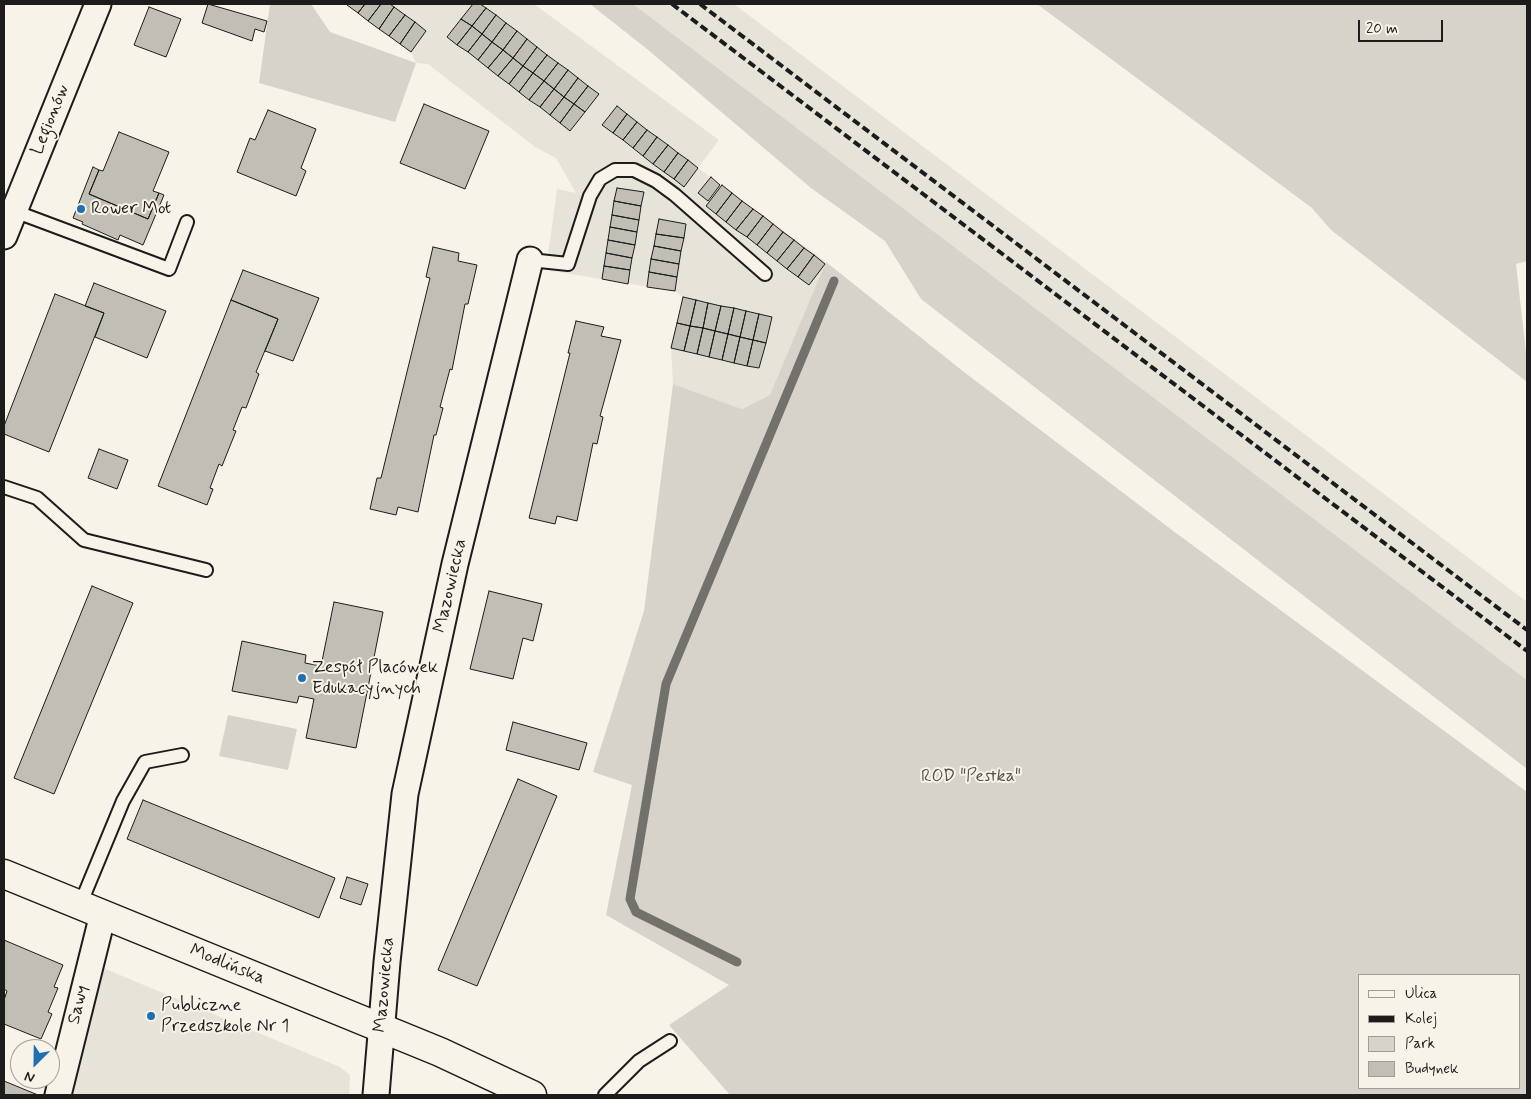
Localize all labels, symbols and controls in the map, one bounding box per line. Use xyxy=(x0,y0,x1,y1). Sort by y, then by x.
scale bar xyxy=(1361,10,1446,42)
text: 20 m xyxy=(1366,19,1398,39)
street label: Legionów xyxy=(27,82,75,158)
place label: Rower Mot xyxy=(91,198,171,220)
marker: Rower Mot xyxy=(75,203,87,215)
street label: Mazowiecka xyxy=(430,537,472,635)
place label: Zespół Placówek Edukacyjnych xyxy=(312,657,438,700)
marker: Zespół Placówek Edukacyjnych xyxy=(296,672,308,684)
park label: ROD "Pestka" xyxy=(921,766,1021,788)
street label: Mazowiecka xyxy=(370,936,400,1034)
street label: Modlińska xyxy=(186,940,268,990)
legend xyxy=(1358,974,1521,1089)
street label: Sawy xyxy=(64,983,94,1027)
text: Ulica xyxy=(1405,984,1437,1004)
place label: Publiczne Przedszkole Nr 1 xyxy=(161,995,289,1038)
text: Kolej xyxy=(1405,1009,1437,1029)
marker: Publiczne Przedszkole Nr 1 xyxy=(145,1010,157,1022)
text: Park xyxy=(1405,1034,1435,1054)
north arrow xyxy=(10,1039,60,1089)
text: Budynek xyxy=(1405,1059,1459,1079)
text: N xyxy=(22,1067,37,1087)

